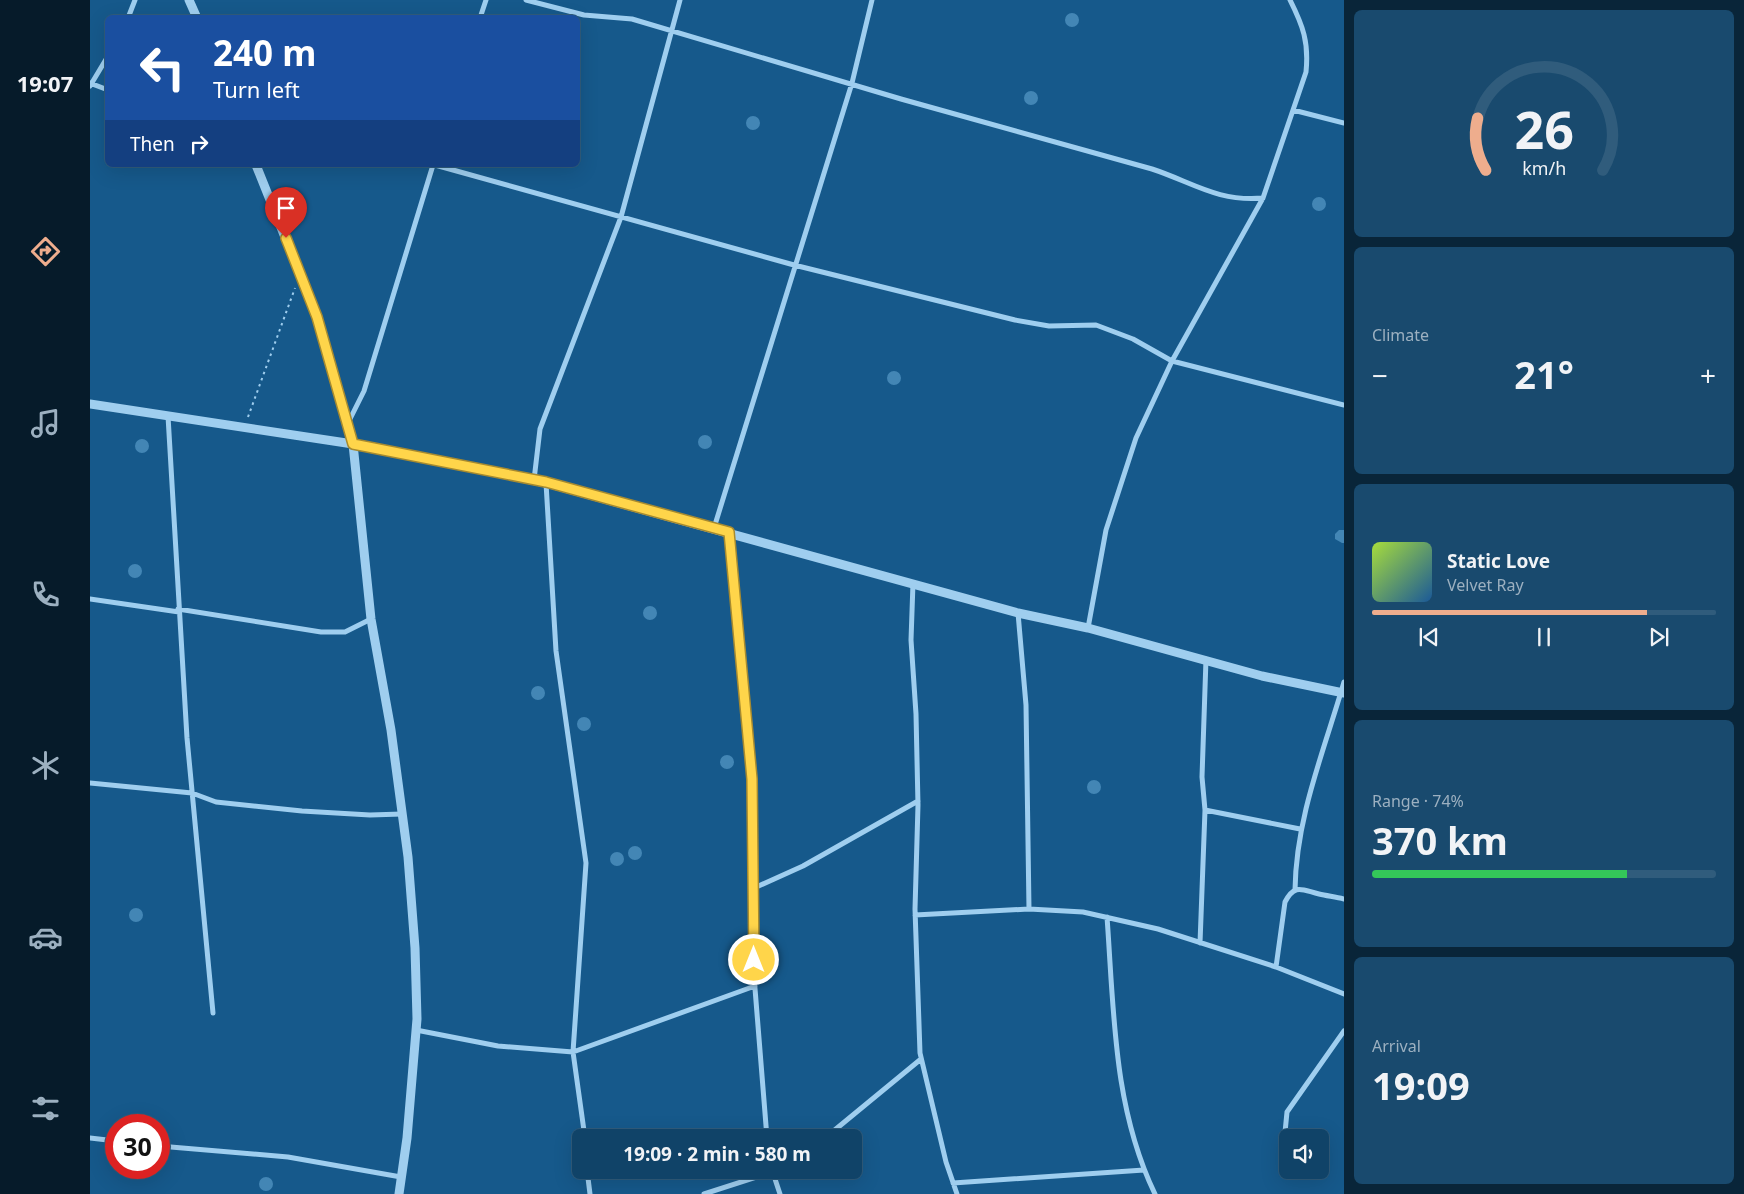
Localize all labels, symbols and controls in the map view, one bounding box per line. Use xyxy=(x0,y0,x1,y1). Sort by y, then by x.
text: 240 m xyxy=(213,29,316,76)
icon: left xyxy=(130,35,195,100)
text: 19:07 xyxy=(17,68,73,98)
text: Turn left xyxy=(213,74,300,104)
text: 26 xyxy=(1514,93,1574,164)
icon: right xyxy=(185,130,213,158)
text: Then xyxy=(130,131,175,157)
text: km/h xyxy=(1522,156,1566,180)
pin xyxy=(265,187,307,238)
icon: arrive xyxy=(272,194,300,222)
icon: directions xyxy=(28,234,63,269)
text: Climate xyxy=(1372,324,1429,346)
text: 21° xyxy=(1514,348,1574,400)
text: − xyxy=(1372,356,1388,394)
text: + xyxy=(1700,356,1716,394)
icon: music xyxy=(28,406,63,441)
text: Static Love xyxy=(1447,548,1550,574)
text: Velvet Ray xyxy=(1447,574,1524,596)
icon: phone xyxy=(28,577,63,612)
icon: previous xyxy=(1415,623,1443,651)
icon: pause xyxy=(1530,623,1558,651)
icon: next xyxy=(1645,623,1673,651)
icon: climate xyxy=(28,748,63,783)
text: Range · 74% xyxy=(1372,790,1464,812)
text: 370 km xyxy=(1372,814,1508,866)
icon: car xyxy=(28,920,63,955)
position arrow xyxy=(727,933,779,985)
text: Arrival xyxy=(1372,1035,1421,1057)
text: 19:09 xyxy=(1372,1059,1470,1111)
icon: filters xyxy=(28,1091,63,1126)
speed limit sign: 30 xyxy=(105,1114,170,1179)
map controls xyxy=(1279,1129,1329,1179)
button: sound xyxy=(1279,1129,1329,1179)
text: 19:09 · 2 min · 580 m xyxy=(623,1141,811,1167)

